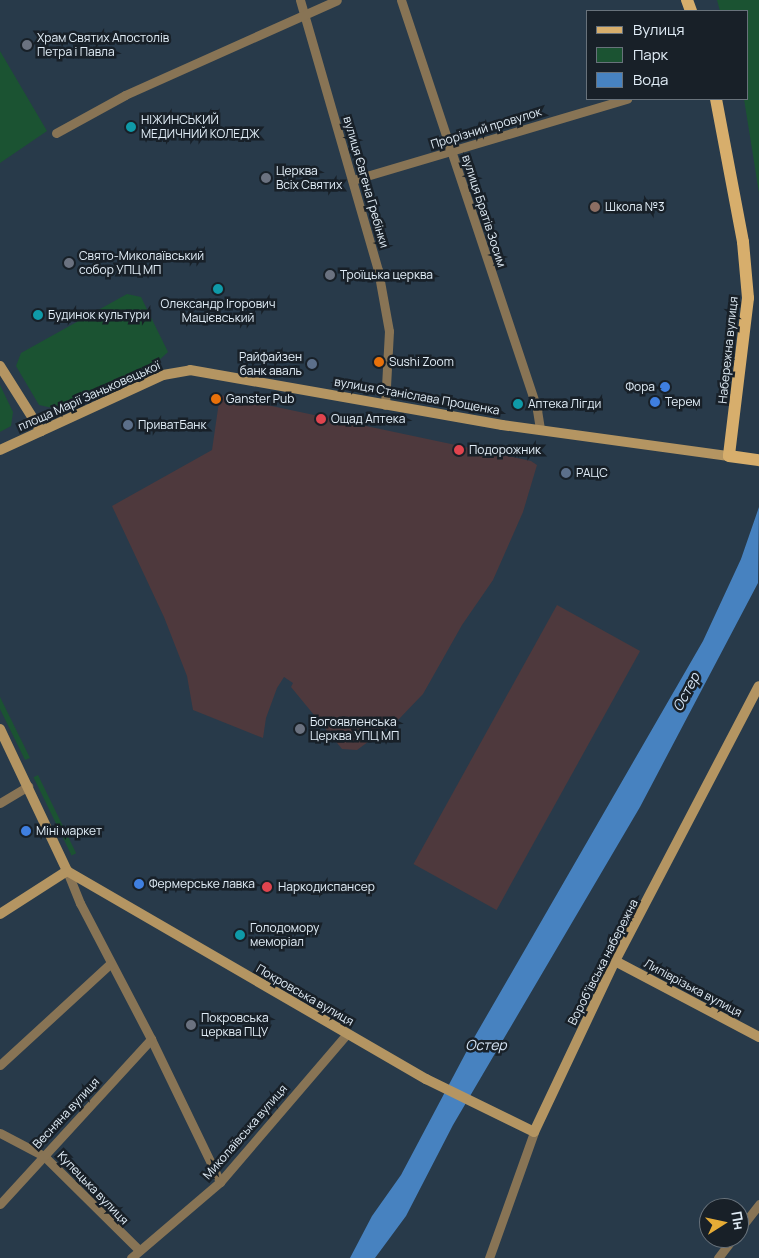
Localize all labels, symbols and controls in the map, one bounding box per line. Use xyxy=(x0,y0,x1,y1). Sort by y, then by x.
legend xyxy=(586,10,749,100)
text: Вулиця xyxy=(633,19,685,40)
place label: Храм Святих Апостолів Петра і Павла xyxy=(37,31,169,59)
marker: Храм Святих Апостолів Петра і Павла xyxy=(21,39,33,51)
text: Парк xyxy=(633,44,668,65)
text: Вода xyxy=(633,69,668,90)
street label: Прорізний провулок xyxy=(429,104,543,152)
place label: НІЖИНСЬКИЙ МЕДИЧНИЙ КОЛЕДЖ xyxy=(141,113,260,141)
street label: вулиця Євгена Гребінки xyxy=(340,115,392,249)
marker: НІЖИНСЬКИЙ МЕДИЧНИЙ КОЛЕДЖ xyxy=(125,121,137,133)
street label: вулиця Братів Зосим xyxy=(459,153,509,269)
place label: Церква Всіх Святих xyxy=(276,164,342,192)
marker: Церква Всіх Святих xyxy=(260,172,272,184)
place label: Школа №3 xyxy=(605,200,665,214)
marker: Школа №3 xyxy=(589,201,601,213)
place label: Свято-Миколаївський собор УПЦ МП xyxy=(79,249,204,277)
marker: Свято-Миколаївський собор УПЦ МП xyxy=(63,257,75,269)
place label: Троїцька церква xyxy=(340,268,433,282)
marker: Троїцька церква xyxy=(324,269,336,281)
marker: Олександр Ігорович Мацієвський xyxy=(212,283,224,295)
street label: Набережна вулиця xyxy=(715,296,741,404)
place label: Олександр Ігорович Мацієвський xyxy=(161,297,275,325)
place label: Будинок культури xyxy=(48,308,150,322)
marker: Будинок культури xyxy=(32,309,44,321)
place label: Райфайзен банк аваль xyxy=(239,350,302,378)
place label: Sushi Zoom xyxy=(389,355,454,369)
marker: Sushi Zoom xyxy=(373,356,385,368)
street label: площа Марії Заньковецької xyxy=(16,358,162,434)
marker: Райфайзен банк аваль xyxy=(306,358,318,370)
street label: вулиця Станіслава Прощенка xyxy=(333,374,501,418)
place label: Фора xyxy=(626,380,655,394)
marker: Фора xyxy=(659,381,671,393)
place label: Ganster Pub xyxy=(226,392,294,406)
marker: Ganster Pub xyxy=(210,393,222,405)
place label: Терем xyxy=(665,395,701,409)
marker: Терем xyxy=(649,396,661,408)
place label: Аптека Лігди xyxy=(528,397,601,411)
marker: Аптека Лігди xyxy=(512,398,524,410)
place label: Ощад Аптека xyxy=(331,412,405,426)
marker: Ощад Аптека xyxy=(315,413,327,425)
place label: ПриватБанк xyxy=(138,418,206,432)
marker: ПриватБанк xyxy=(122,419,134,431)
place label: Подорожник xyxy=(469,443,541,457)
marker: Подорожник xyxy=(453,444,465,456)
place label: РАЦС xyxy=(576,466,608,480)
marker: РАЦС xyxy=(560,467,572,479)
water label: Остер xyxy=(669,670,703,714)
place label: Богоявленська Церква УПЦ МП xyxy=(310,715,399,743)
marker: Богоявленська Церква УПЦ МП xyxy=(294,723,306,735)
place label: Міні маркет xyxy=(36,824,102,838)
marker: Міні маркет xyxy=(20,825,32,837)
place label: Фермерське лавка xyxy=(149,877,255,891)
marker: Фермерське лавка xyxy=(133,878,145,890)
marker: Наркодиспансер xyxy=(260,880,274,894)
place label: Наркодиспансер xyxy=(278,880,375,894)
street label: Воробʼївська набережна xyxy=(565,897,641,1027)
place label: Голодомору меморіал xyxy=(250,921,319,949)
marker: Голодомору меморіал xyxy=(234,929,246,941)
street label: Липіврізька вулиця xyxy=(642,956,744,1020)
street label: Покровська вулиця xyxy=(254,961,356,1029)
place label: Покровська церква ПЦУ xyxy=(201,1011,269,1039)
marker: Покровська церква ПЦУ xyxy=(185,1019,197,1031)
water label: Остер xyxy=(465,1037,507,1053)
street label: Весняна вулиця xyxy=(30,1075,102,1151)
street label: Миколаївська вулиця xyxy=(200,1082,290,1182)
street label: Купецька вулиця xyxy=(55,1149,131,1227)
north arrow xyxy=(699,1198,749,1248)
text: Пн xyxy=(727,1210,749,1231)

